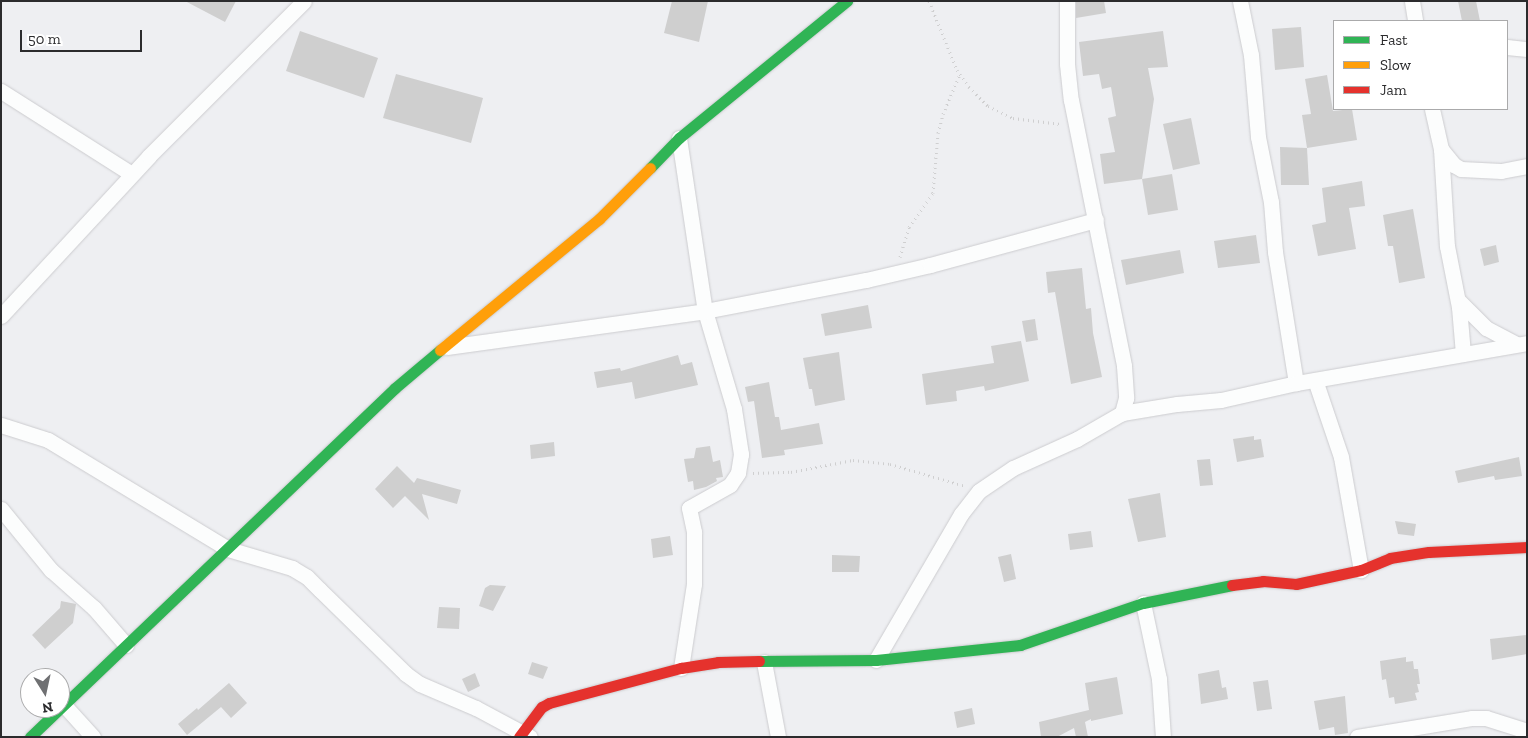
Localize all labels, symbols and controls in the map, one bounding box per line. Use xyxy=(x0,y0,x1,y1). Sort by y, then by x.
scale bar xyxy=(22,20,145,52)
legend xyxy=(1333,20,1508,110)
text: 50 m xyxy=(28,30,61,48)
text: Fast xyxy=(1380,31,1408,49)
text: Slow xyxy=(1380,56,1411,74)
text: Jam xyxy=(1380,81,1407,99)
north arrow xyxy=(20,668,70,718)
text: N xyxy=(41,698,54,717)

